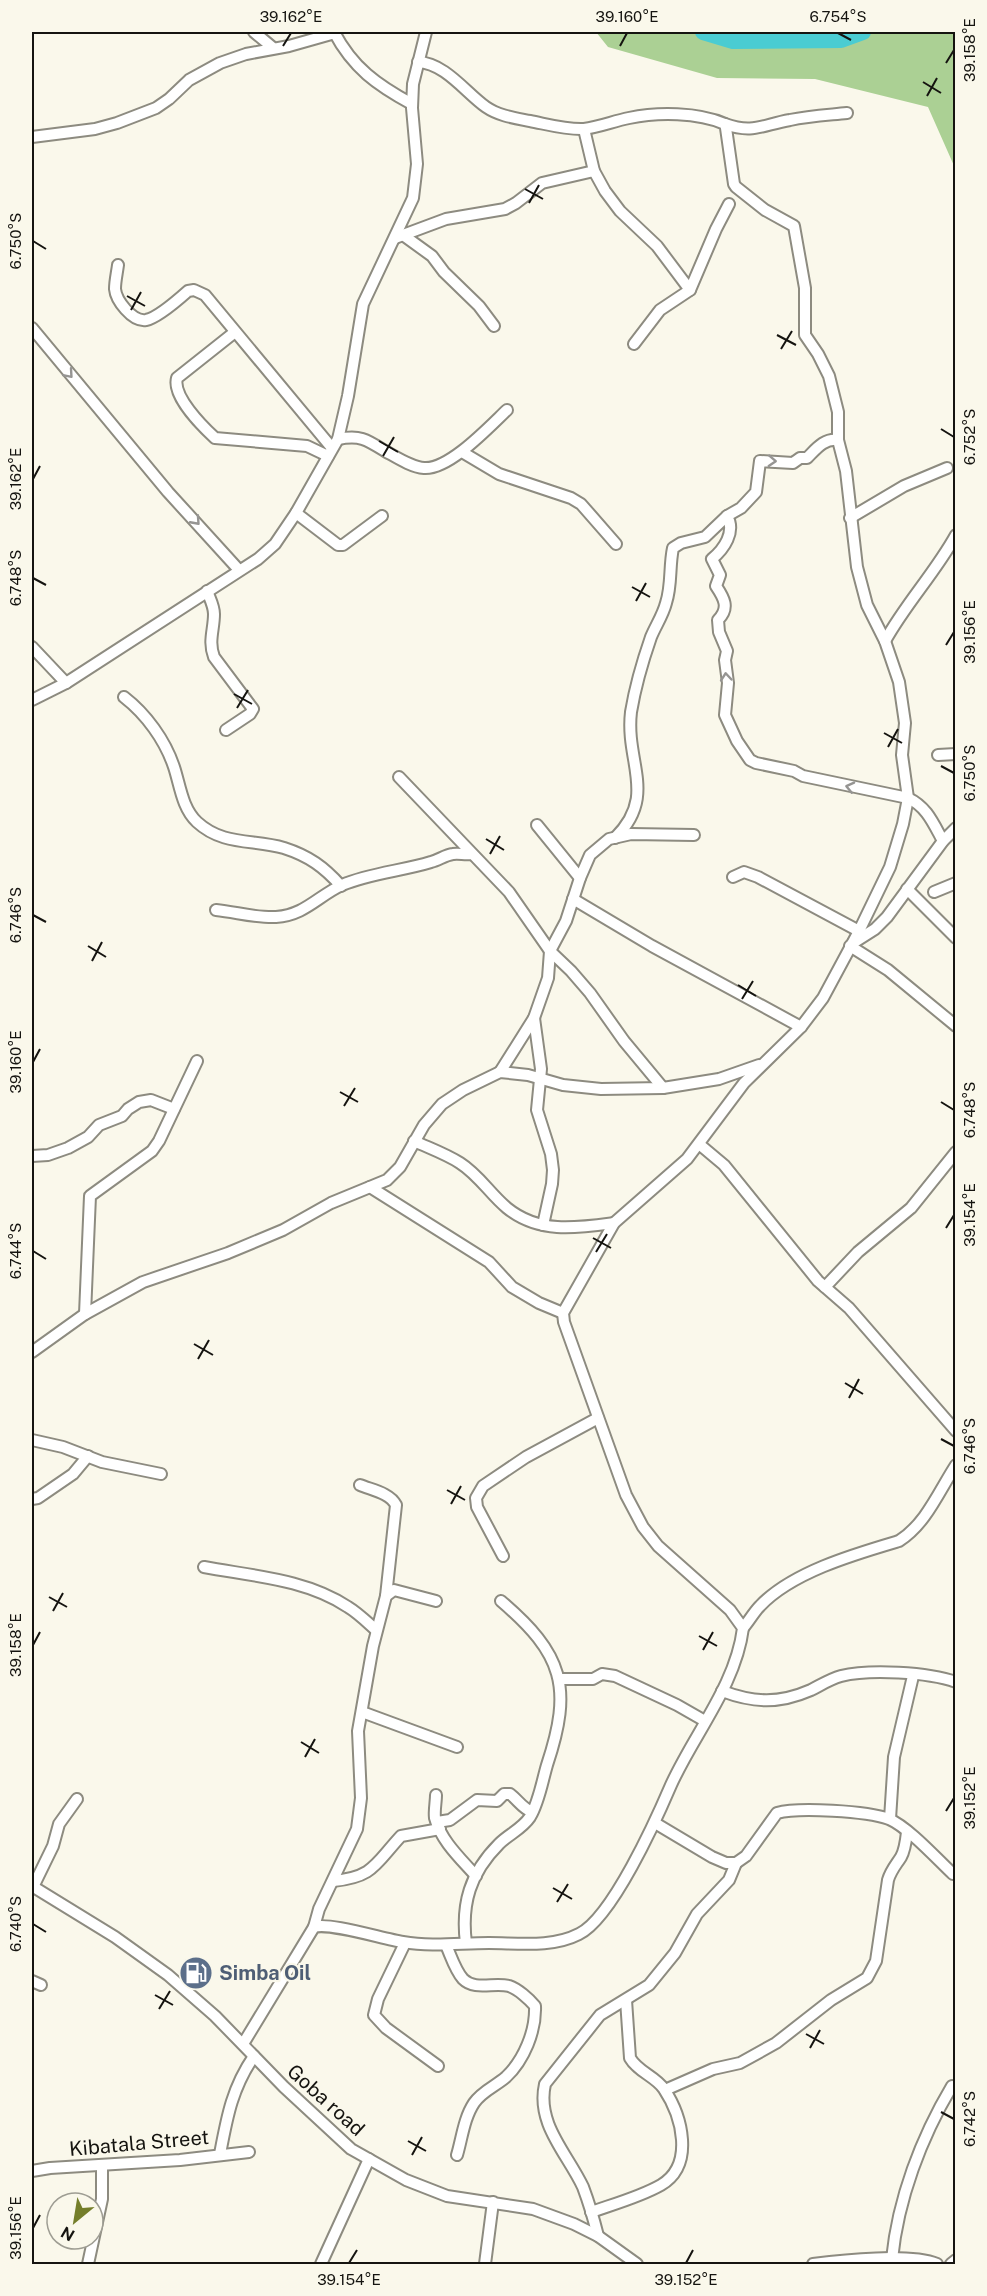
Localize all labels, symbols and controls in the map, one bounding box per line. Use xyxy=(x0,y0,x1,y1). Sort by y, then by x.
text: 39.162°E xyxy=(260,8,322,25)
text: 39.160°E xyxy=(596,8,658,25)
text: 6.754°S xyxy=(810,8,867,25)
text: 39.158°E xyxy=(961,18,978,82)
text: 6.750°S xyxy=(7,213,24,269)
one-way arrow xyxy=(62,367,73,378)
text: 6.752°S xyxy=(961,409,978,465)
text: 39.162°E xyxy=(7,448,24,510)
one-way arrow xyxy=(767,455,776,468)
one-way arrow xyxy=(189,515,200,525)
text: 6.748°S xyxy=(7,550,24,606)
text: 39.156°E xyxy=(961,600,978,664)
one-way arrow xyxy=(720,672,733,681)
text: 6.750°S xyxy=(961,745,978,801)
one-way arrow xyxy=(846,781,856,794)
text: 6.746°S xyxy=(7,887,24,943)
text: 39.160°E xyxy=(7,1031,24,1093)
text: 6.748°S xyxy=(961,1082,978,1138)
text: 39.154°E xyxy=(961,1183,978,1247)
text: 6.744°S xyxy=(7,1223,24,1279)
text: 6.746°S xyxy=(961,1418,978,1474)
text: 39.158°E xyxy=(7,1613,24,1677)
text: 39.152°E xyxy=(961,1767,978,1830)
text: 6.740°S xyxy=(7,1896,24,1952)
fuel station icon: Simba Oil xyxy=(178,1955,214,1991)
place label: Simba Oil xyxy=(219,1961,311,1985)
street label: Goba road xyxy=(282,2059,370,2141)
text: 6.742°S xyxy=(961,2091,978,2147)
street label: Kibatala Street xyxy=(68,2125,210,2161)
north arrow xyxy=(45,2191,105,2251)
text: 39.156°E xyxy=(7,2196,24,2260)
text: N xyxy=(58,2222,78,2245)
text: 39.154°E xyxy=(317,2271,381,2288)
text: 39.152°E xyxy=(655,2271,718,2288)

